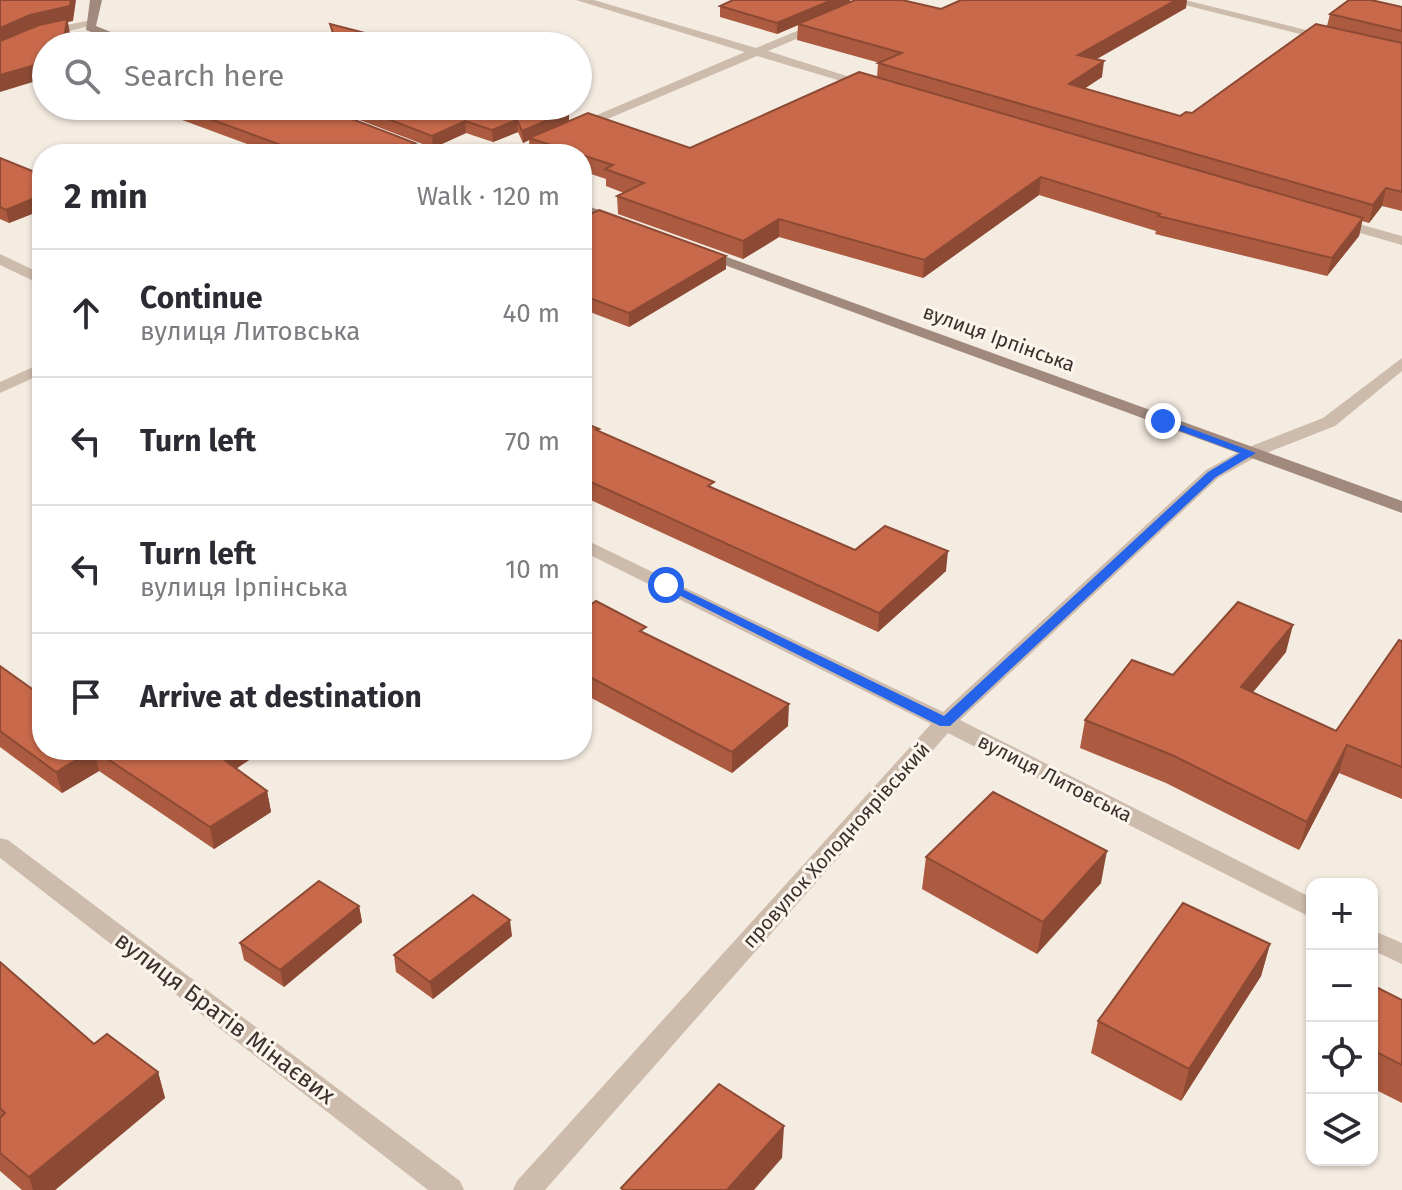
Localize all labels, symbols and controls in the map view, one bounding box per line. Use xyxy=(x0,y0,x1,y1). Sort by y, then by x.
search box xyxy=(32,32,592,120)
icon: search xyxy=(60,54,104,98)
text: Search here xyxy=(124,58,284,94)
text: 2 min xyxy=(64,176,148,217)
text: Walk · 120 m xyxy=(417,181,560,212)
text: Continue xyxy=(140,280,263,316)
icon: ahead xyxy=(64,291,108,335)
text: 40 m xyxy=(502,298,560,329)
street label: вулиця Ірпінська xyxy=(920,299,1078,377)
text: вулиця Литовська xyxy=(140,316,360,347)
route end xyxy=(1145,403,1181,439)
icon: left xyxy=(64,419,108,463)
text: Turn left xyxy=(140,423,256,459)
text: 70 m xyxy=(505,426,560,457)
text: Turn left xyxy=(140,536,256,572)
icon: left xyxy=(64,547,108,591)
text: 10 m xyxy=(505,554,560,585)
route start xyxy=(648,567,684,603)
text: вулиця Ірпінська xyxy=(140,572,348,603)
icon: arrive xyxy=(64,675,108,719)
text: Arrive at destination xyxy=(140,679,422,715)
street label: вулиця Литовська xyxy=(974,729,1136,827)
street label: провулок Холодноярівський xyxy=(737,737,935,953)
map controls xyxy=(1306,878,1378,1166)
button: + xyxy=(1306,878,1378,950)
street label: вулиця Братів Мінаєвих xyxy=(109,926,341,1110)
button: − xyxy=(1306,950,1378,1022)
button: locate xyxy=(1306,1022,1378,1094)
button: layers xyxy=(1306,1094,1378,1166)

